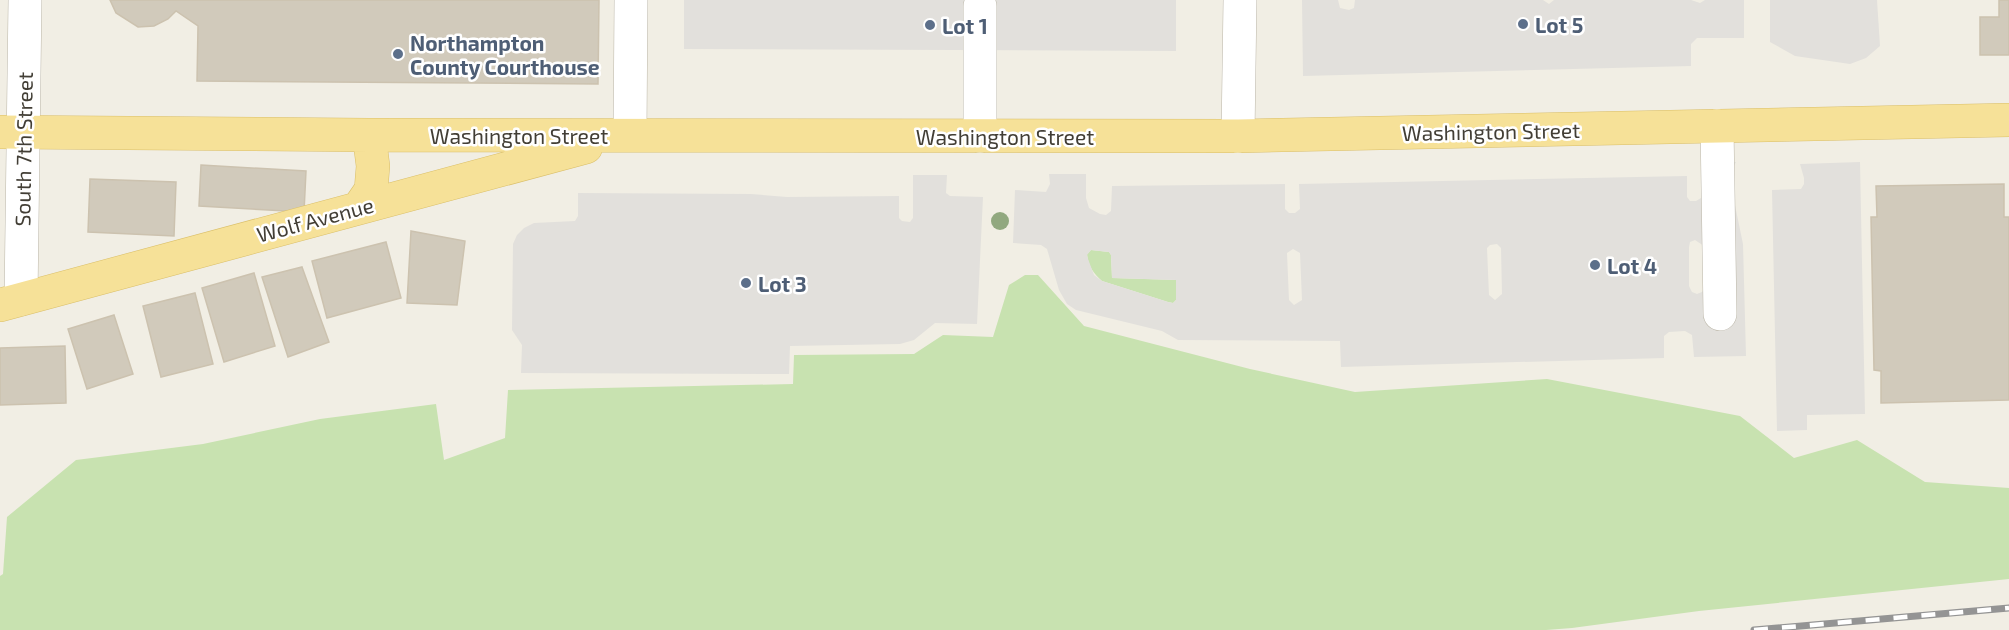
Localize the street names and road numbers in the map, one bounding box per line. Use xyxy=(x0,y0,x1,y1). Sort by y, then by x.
street label: South 7th Street xyxy=(9,72,37,226)
street label: Washington Street xyxy=(1402,117,1580,145)
street label: Washington Street xyxy=(430,123,608,148)
street label: Washington Street xyxy=(916,124,1094,149)
street label: Wolf Avenue xyxy=(254,191,376,247)

